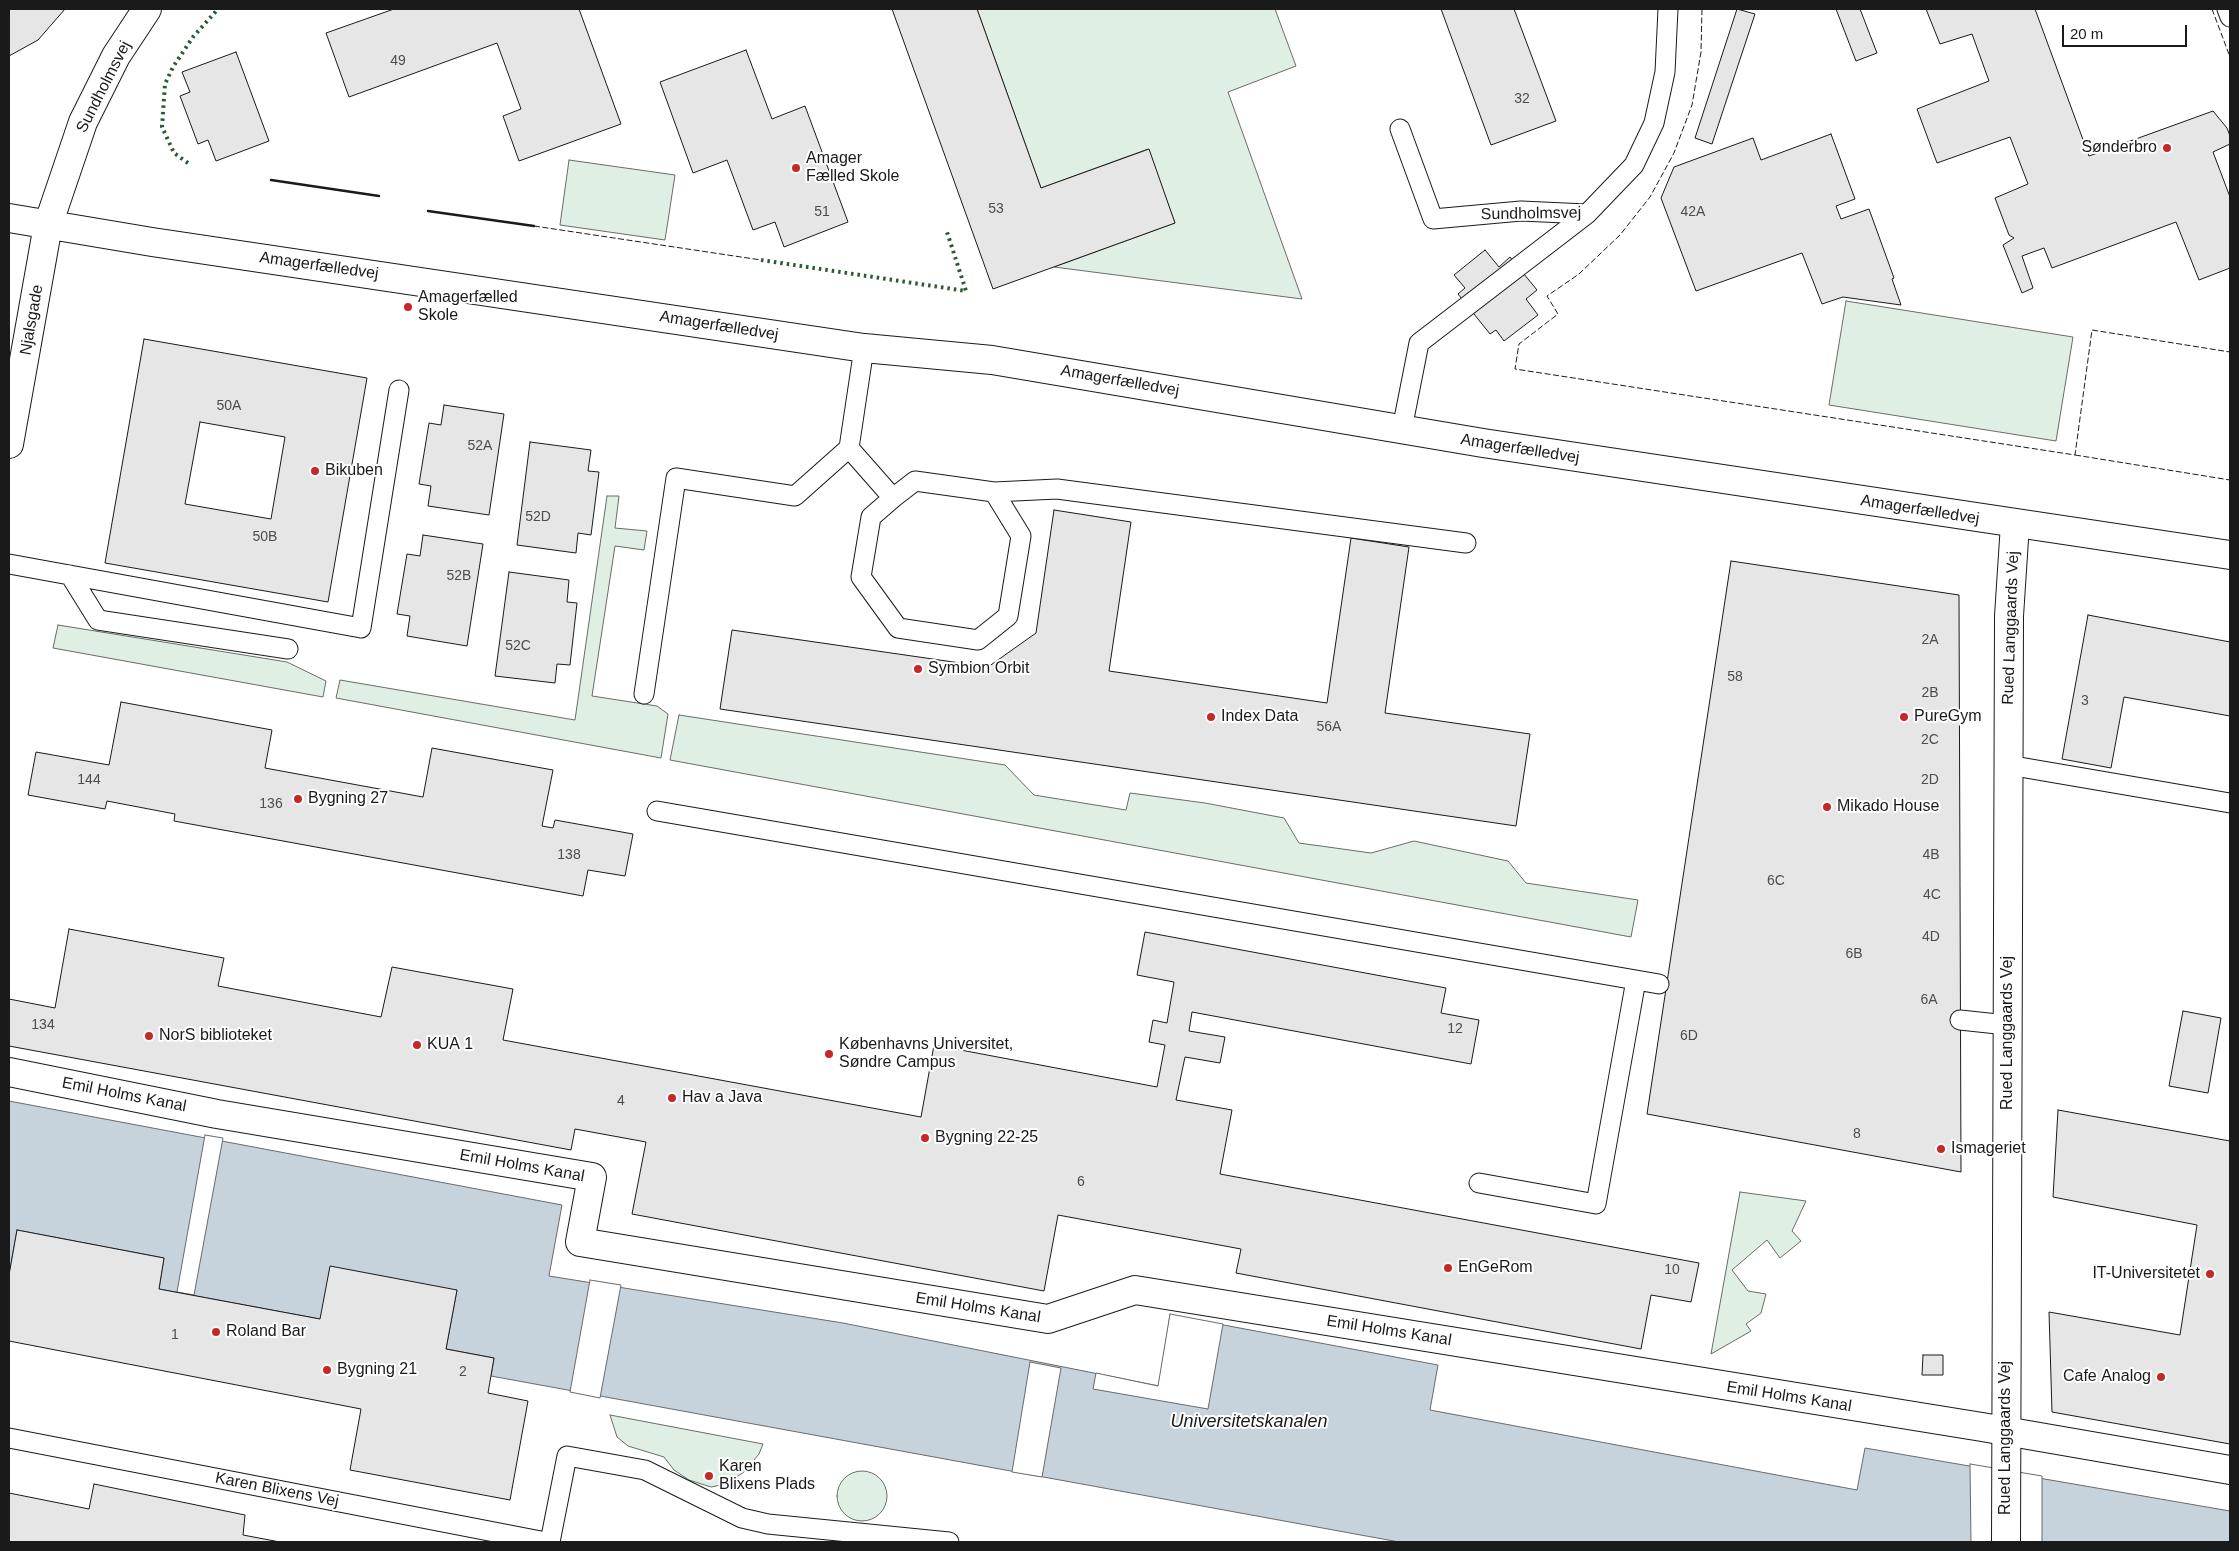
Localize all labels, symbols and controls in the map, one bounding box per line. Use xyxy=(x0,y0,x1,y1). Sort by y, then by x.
scale bar xyxy=(2064,15,2189,47)
text: 20 m xyxy=(2070,25,2103,42)
street label: Sundholmsvej xyxy=(73,38,135,136)
house number: 49 xyxy=(390,53,406,69)
house number: 32 xyxy=(1514,91,1530,107)
place label: Sønderbro xyxy=(2081,138,2157,158)
marker: Sønderbro xyxy=(2161,142,2173,154)
place label: Amager Fælled Skole xyxy=(806,149,899,187)
marker: Amager Fælled Skole xyxy=(790,162,802,174)
house number: 53 xyxy=(988,201,1004,217)
house number: 51 xyxy=(814,204,830,220)
street label: Sundholmsvej xyxy=(1481,204,1581,224)
house number: 42A xyxy=(1681,204,1705,220)
street label: Amagerfælledvej xyxy=(258,248,380,284)
street label: Njalsgade xyxy=(16,283,48,357)
place label: Amagerfælled Skole xyxy=(418,288,518,326)
marker: Amagerfælled Skole xyxy=(402,301,414,313)
street label: Amagerfælledvej xyxy=(658,307,780,345)
street label: Amagerfælledvej xyxy=(1059,361,1181,401)
house number: 50A xyxy=(217,398,241,414)
street label: Amagerfælledvej xyxy=(1459,430,1581,468)
house number: 52A xyxy=(468,438,492,454)
place label: Bikuben xyxy=(325,461,383,481)
marker: Bikuben xyxy=(309,465,321,477)
street label: Amagerfælledvej xyxy=(1859,491,1981,529)
house number: 52D xyxy=(525,509,551,525)
house number: 50B xyxy=(253,529,277,545)
street label: Rued Langgaards Vej xyxy=(1999,551,2023,705)
house number: 52B xyxy=(447,568,471,584)
house number: 2A xyxy=(1921,632,1939,648)
house number: 52C xyxy=(505,638,531,654)
place label: Symbion Orbit xyxy=(928,659,1029,679)
marker: Symbion Orbit xyxy=(912,663,924,675)
house number: 58 xyxy=(1727,669,1743,685)
house number: 2B xyxy=(1921,685,1939,701)
house number: 3 xyxy=(2081,693,2089,709)
place label: Index Data xyxy=(1221,707,1298,727)
place label: PureGym xyxy=(1914,707,1982,727)
marker: Index Data xyxy=(1205,711,1217,723)
marker: PureGym xyxy=(1898,711,1910,723)
house number: 56A xyxy=(1317,719,1341,735)
house number: 2C xyxy=(1921,732,1939,748)
house number: 144 xyxy=(77,772,101,788)
house number: 2D xyxy=(1921,772,1939,788)
place label: Bygning 27 xyxy=(308,789,388,809)
marker: Bygning 27 xyxy=(292,793,304,805)
house number: 136 xyxy=(259,796,283,812)
place label: Mikado House xyxy=(1837,797,1939,817)
marker: Mikado House xyxy=(1821,801,1833,813)
house number: 138 xyxy=(557,847,581,863)
house number: 4B xyxy=(1922,847,1940,863)
house number: 6C xyxy=(1767,873,1785,889)
house number: 4C xyxy=(1923,887,1941,903)
house number: 4D xyxy=(1922,929,1940,945)
house number: 6B xyxy=(1845,946,1863,962)
street label: Rued Langgaards Vej xyxy=(1998,956,2018,1110)
house number: 6A xyxy=(1920,992,1938,1008)
house number: 134 xyxy=(31,1017,55,1033)
house number: 12 xyxy=(1447,1021,1463,1037)
place label: NorS biblioteket xyxy=(159,1026,272,1046)
house number: 6D xyxy=(1680,1028,1698,1044)
marker: NorS biblioteket xyxy=(143,1030,155,1042)
place label: KUA 1 xyxy=(427,1035,473,1055)
place label: Københavns Universitet, Søndre Campus xyxy=(839,1035,1013,1073)
marker: KUA 1 xyxy=(411,1039,423,1051)
marker: Københavns Universitet, Søndre Campus xyxy=(823,1048,835,1060)
street label: Emil Holms Kanal xyxy=(60,1074,188,1116)
place label: Hav a Java xyxy=(682,1088,762,1108)
marker: Hav a Java xyxy=(666,1092,678,1104)
house number: 4 xyxy=(617,1093,625,1109)
house number: 8 xyxy=(1853,1126,1861,1142)
place label: Bygning 22-25 xyxy=(935,1128,1038,1148)
marker: Bygning 22-25 xyxy=(919,1132,931,1144)
place label: Ismageriet xyxy=(1951,1139,2026,1159)
marker: Ismageriet xyxy=(1935,1143,1947,1155)
street label: Emil Holms Kanal xyxy=(458,1146,586,1186)
house number: 6 xyxy=(1077,1174,1085,1190)
place label: EnGeRom xyxy=(1458,1258,1533,1278)
marker: EnGeRom xyxy=(1442,1262,1454,1274)
house number: 10 xyxy=(1664,1262,1680,1278)
place label: IT-Universitetet xyxy=(2092,1264,2200,1284)
marker: IT-Universitetet xyxy=(2204,1268,2216,1280)
street label: Emil Holms Kanal xyxy=(914,1289,1042,1327)
street label: Emil Holms Kanal xyxy=(1325,1312,1453,1350)
place label: Roland Bar xyxy=(226,1322,306,1342)
marker: Roland Bar xyxy=(210,1326,222,1338)
house number: 1 xyxy=(171,1327,179,1343)
place label: Bygning 21 xyxy=(337,1360,417,1380)
street label: Rued Langgaards Vej xyxy=(1996,1361,2016,1515)
marker: Bygning 21 xyxy=(321,1364,333,1376)
house number: 2 xyxy=(459,1364,467,1380)
place label: Cafe Analog xyxy=(2063,1367,2151,1387)
marker: Cafe Analog xyxy=(2155,1371,2167,1383)
street label: Emil Holms Kanal xyxy=(1725,1378,1853,1416)
water label: Universitetskanalen xyxy=(1170,1411,1328,1433)
place label: Karen Blixens Plads xyxy=(719,1457,815,1495)
street label: Karen Blixens Vej xyxy=(214,1469,340,1511)
marker: Karen Blixens Plads xyxy=(703,1470,715,1482)

